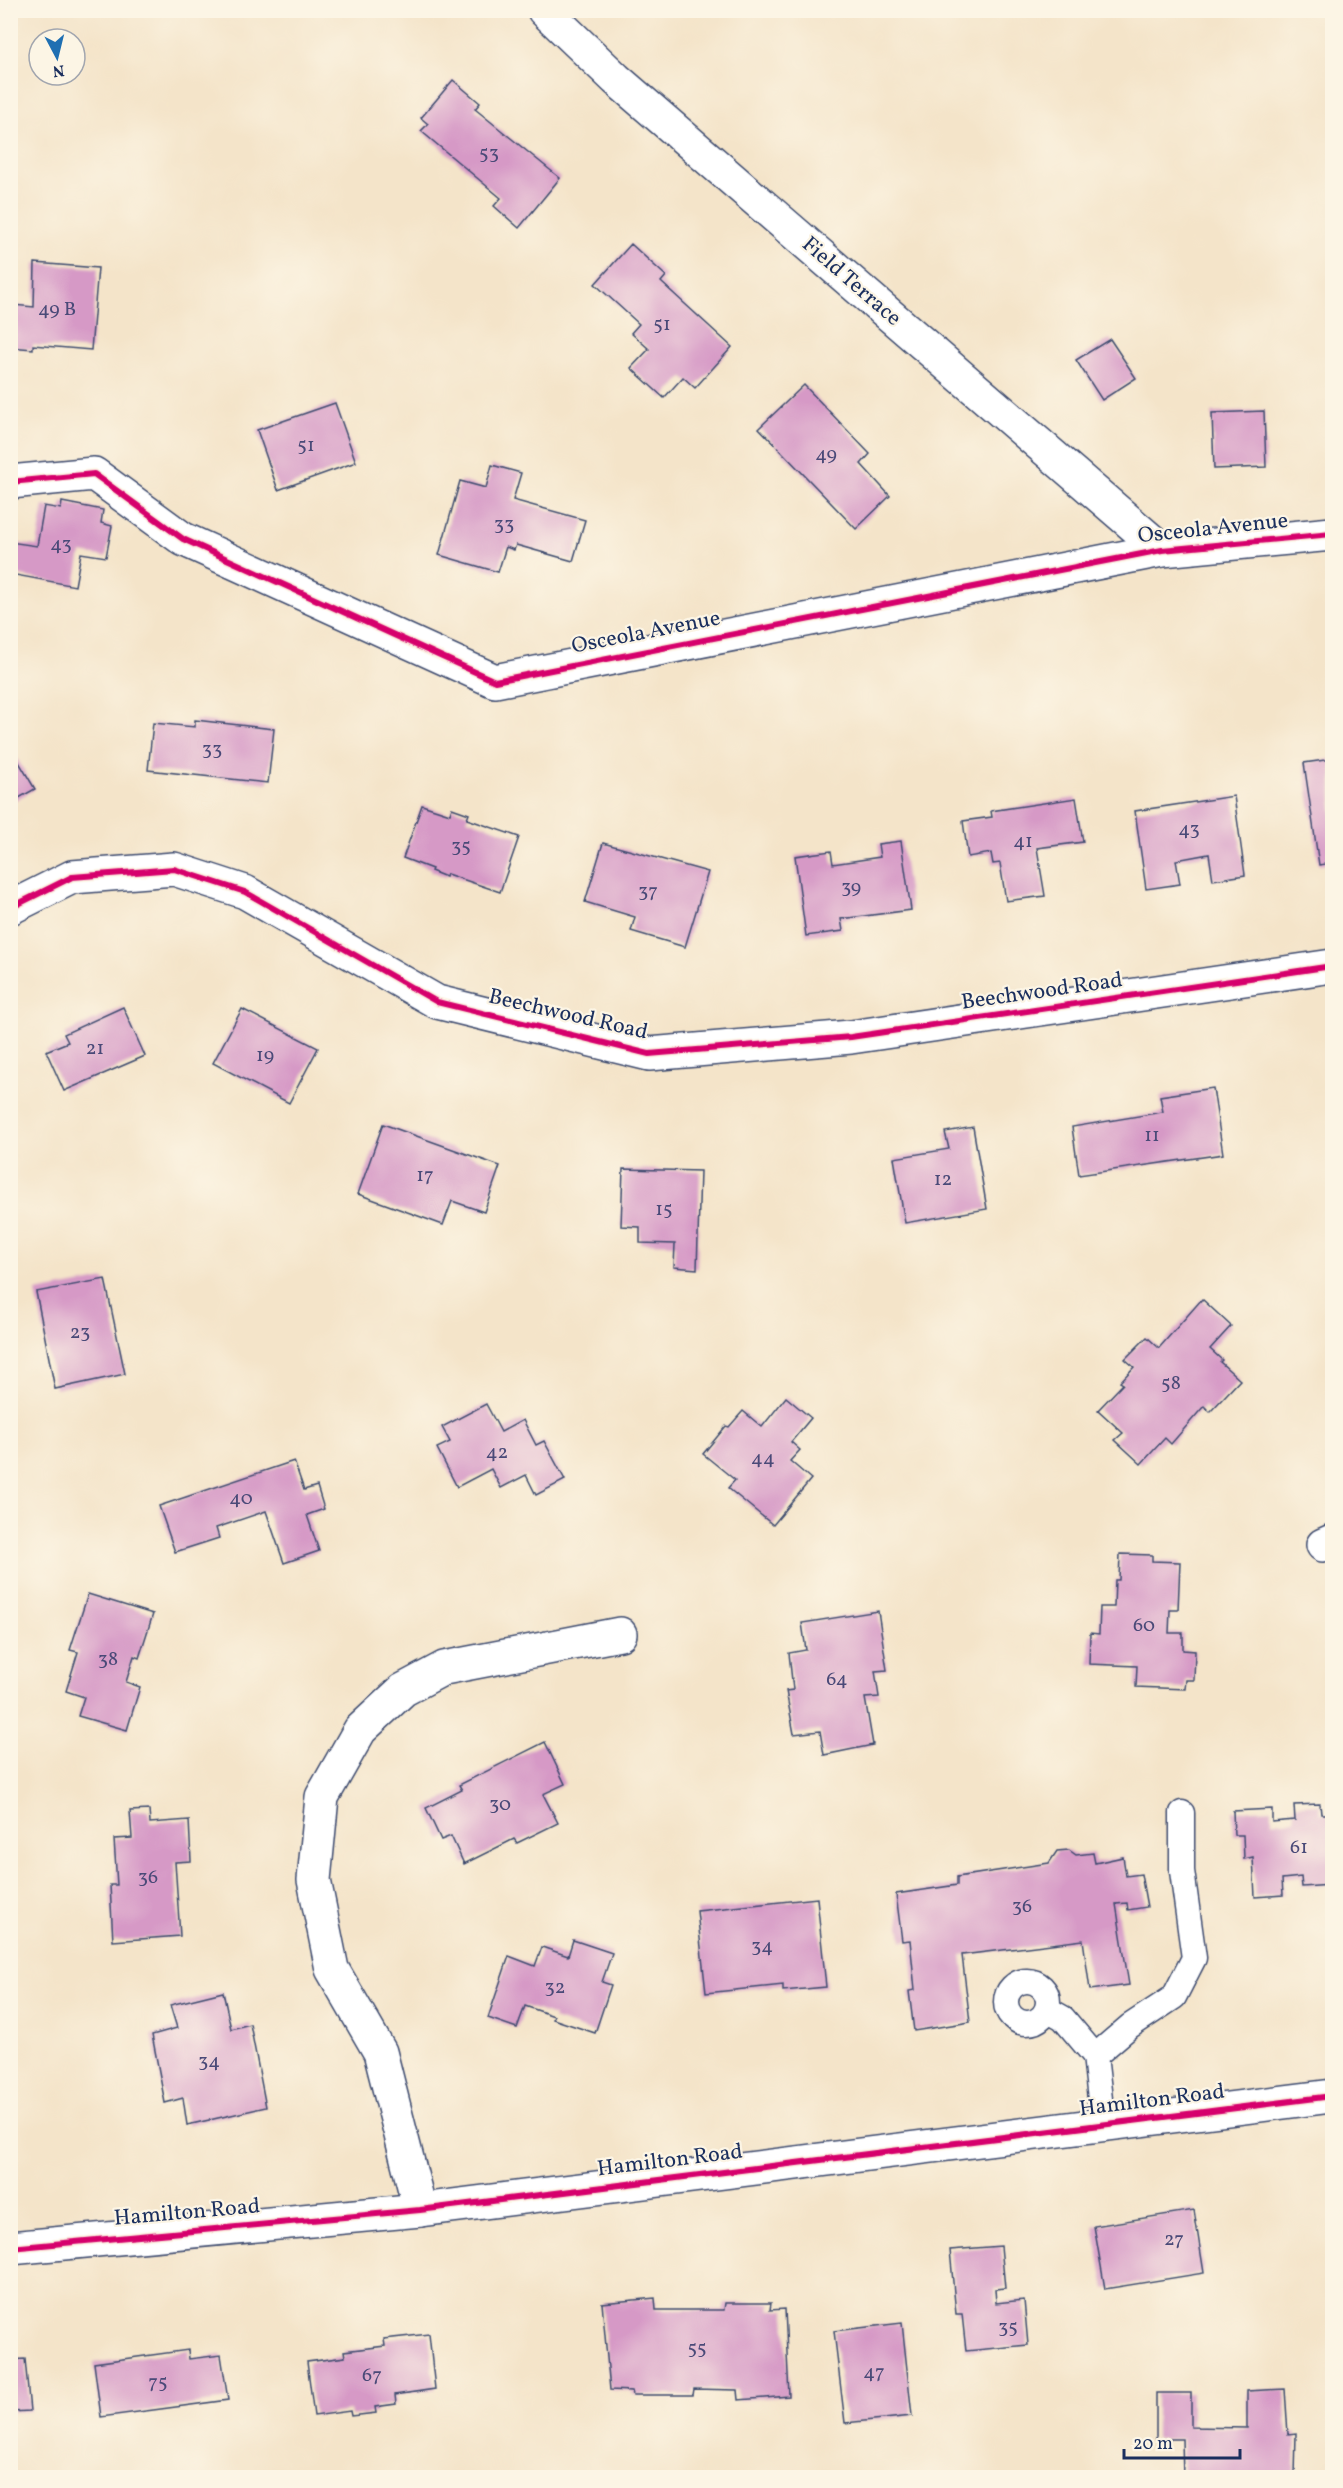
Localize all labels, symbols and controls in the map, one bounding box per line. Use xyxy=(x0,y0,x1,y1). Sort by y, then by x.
north arrow xyxy=(27,27,87,87)
text: N xyxy=(51,58,66,82)
house number: 53 xyxy=(479,140,499,168)
street label: Field Terrace xyxy=(794,230,908,334)
house number: 49 B xyxy=(38,296,76,324)
house number: 51 xyxy=(653,311,671,339)
house number: 51 xyxy=(297,432,315,460)
house number: 49 xyxy=(815,441,837,469)
street label: Osceola Avenue xyxy=(1136,506,1290,552)
house number: 33 xyxy=(494,511,514,539)
house number: 43 xyxy=(50,531,72,559)
street label: Osceola Avenue xyxy=(569,603,723,663)
house number: 33 xyxy=(202,736,222,764)
house number: 43 xyxy=(1178,816,1200,844)
house number: 41 xyxy=(1013,828,1033,856)
house number: 35 xyxy=(451,833,471,861)
house number: 39 xyxy=(841,874,861,902)
house number: 37 xyxy=(638,878,658,906)
street label: Beechwood Road xyxy=(959,965,1125,1019)
street label: Beechwood Road xyxy=(485,982,651,1048)
house number: 21 xyxy=(86,1035,104,1063)
house number: 19 xyxy=(256,1042,274,1070)
house number: 11 xyxy=(1144,1122,1160,1150)
house number: 17 xyxy=(416,1162,434,1190)
house number: 12 xyxy=(934,1166,952,1194)
house number: 15 xyxy=(655,1196,673,1224)
house number: 23 xyxy=(70,1319,90,1347)
house number: 58 xyxy=(1161,1370,1181,1398)
house number: 42 xyxy=(486,1439,508,1467)
house number: 44 xyxy=(751,1445,775,1473)
house number: 40 xyxy=(229,1485,253,1513)
house number: 60 xyxy=(1133,1612,1155,1640)
house number: 38 xyxy=(98,1646,118,1674)
house number: 64 xyxy=(826,1666,848,1694)
house number: 30 xyxy=(489,1791,511,1819)
house number: 61 xyxy=(1290,1834,1308,1862)
house number: 36 xyxy=(138,1864,158,1892)
house number: 36 xyxy=(1012,1893,1032,1921)
house number: 34 xyxy=(751,1933,773,1961)
house number: 32 xyxy=(545,1974,566,2002)
house number: 34 xyxy=(198,2048,220,2076)
street label: Hamilton Road xyxy=(1077,2077,1227,2125)
street label: Hamilton Road xyxy=(595,2137,745,2185)
street label: Hamilton Road xyxy=(113,2191,261,2235)
house number: 27 xyxy=(1164,2226,1184,2254)
house number: 35 xyxy=(998,2314,1018,2342)
house number: 55 xyxy=(687,2335,707,2363)
house number: 47 xyxy=(863,2359,885,2387)
house number: 67 xyxy=(362,2362,382,2390)
house number: 75 xyxy=(148,2369,168,2397)
scale bar xyxy=(1124,2422,1240,2460)
text: 20 m xyxy=(1133,2432,1173,2457)

